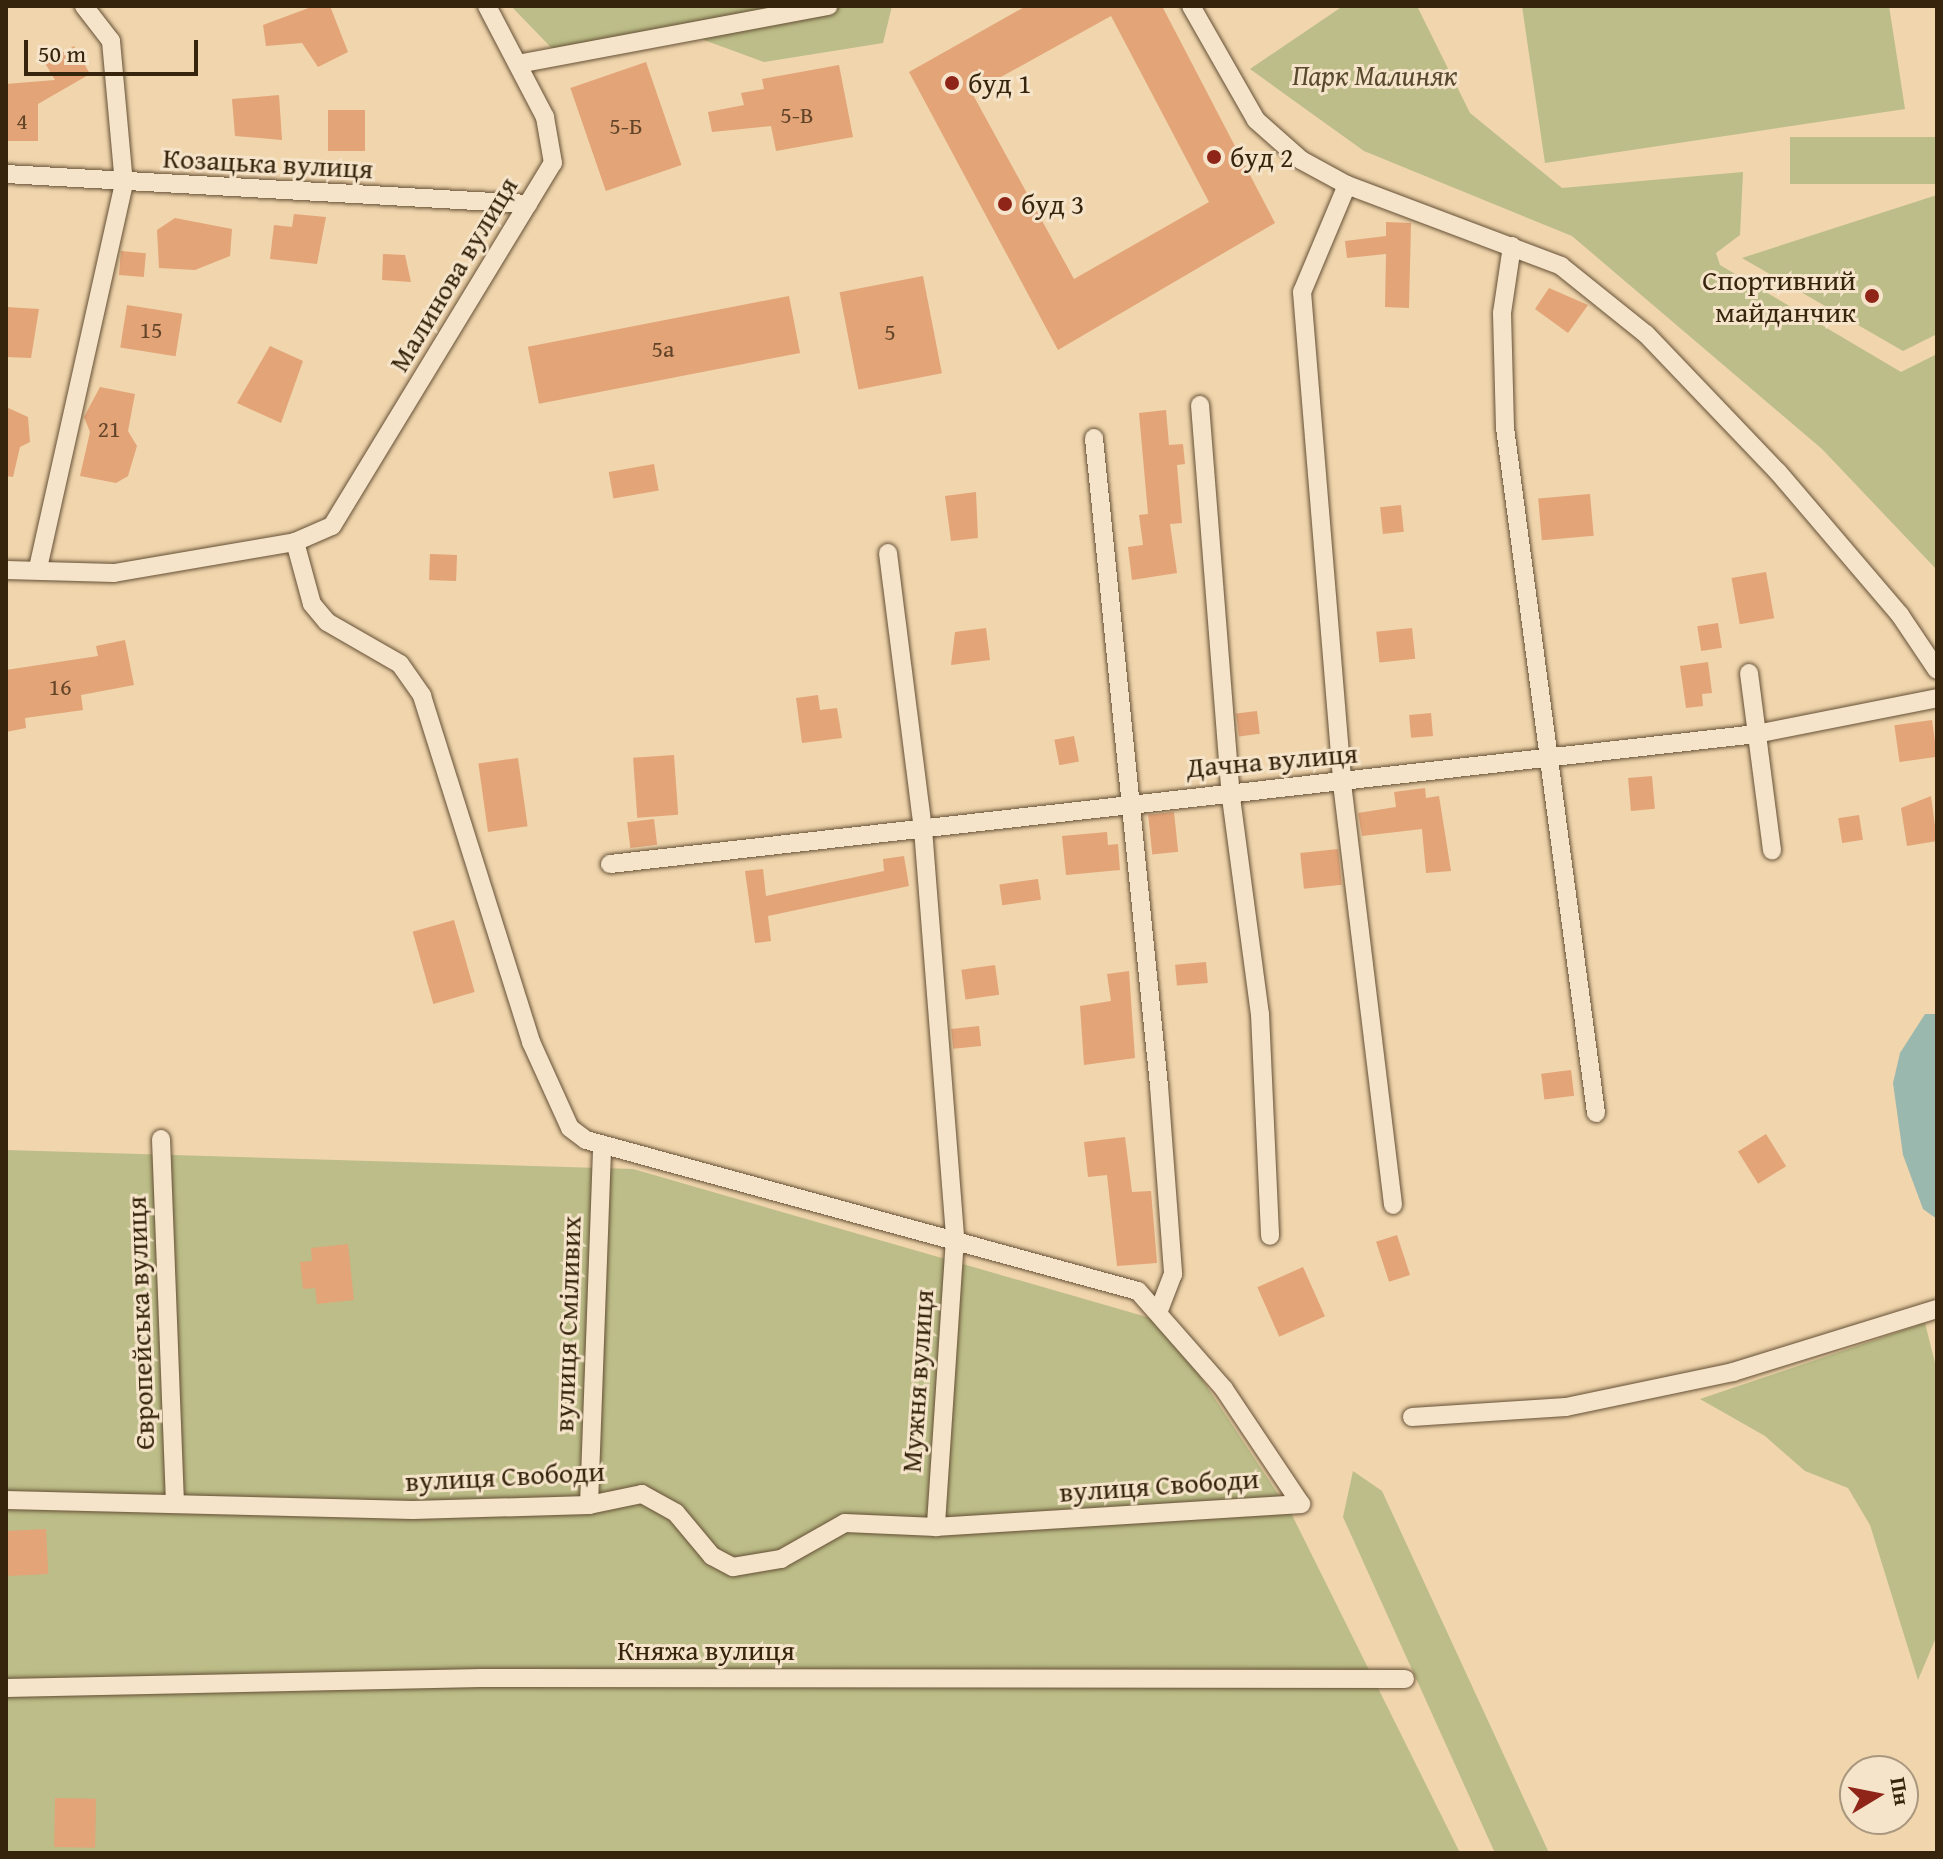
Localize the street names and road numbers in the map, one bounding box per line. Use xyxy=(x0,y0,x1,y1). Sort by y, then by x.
street label: Козацька вулиця xyxy=(162,141,374,185)
street label: Малинова вулиця xyxy=(382,171,524,377)
street label: Дачна вулиця xyxy=(1185,736,1359,784)
street label: Європейська вулиця xyxy=(119,1196,161,1450)
street label: вулиця Сміливих xyxy=(546,1215,588,1433)
street label: Мужня вулиця xyxy=(894,1288,940,1474)
street label: вулиця Свободи xyxy=(404,1454,606,1498)
street label: вулиця Свободи xyxy=(1058,1461,1260,1509)
street label: Княжа вулиця xyxy=(617,1633,795,1667)

